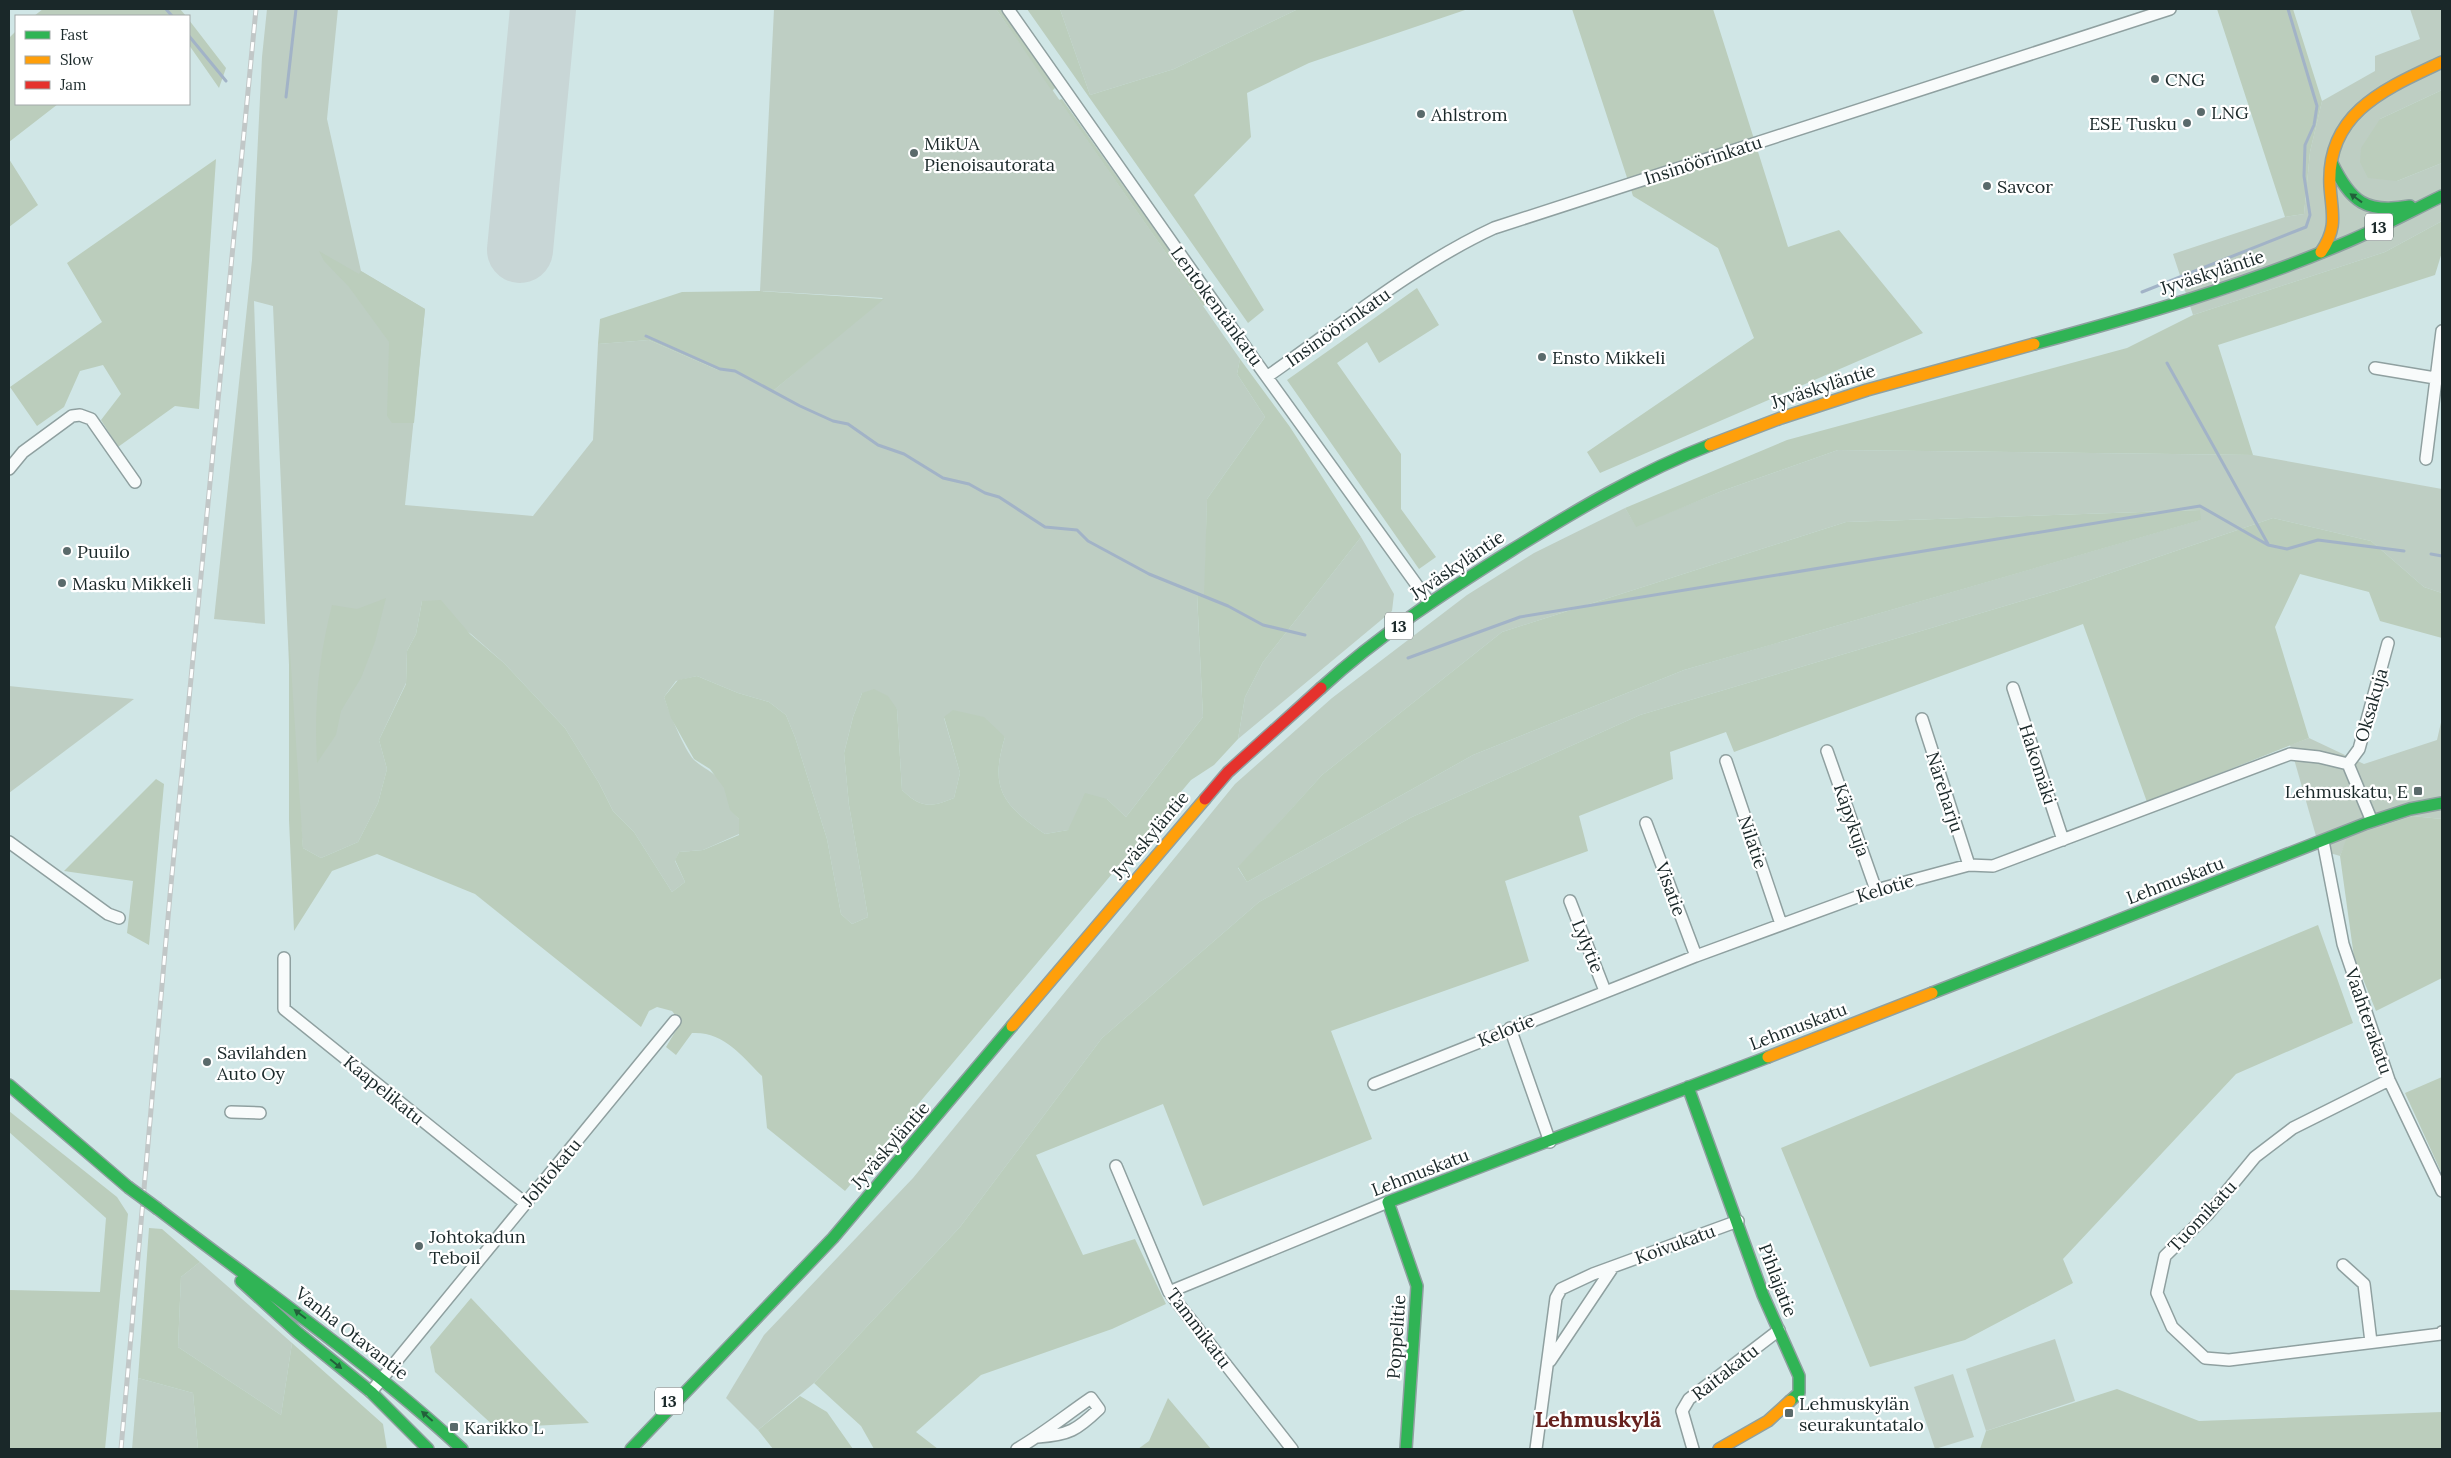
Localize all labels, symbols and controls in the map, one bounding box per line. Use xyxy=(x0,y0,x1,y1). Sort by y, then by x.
legend xyxy=(15,15,190,105)
text: Fast xyxy=(60,25,88,44)
text: Slow xyxy=(60,50,93,69)
place label: CNG xyxy=(2165,68,2205,91)
marker: CNG xyxy=(2149,73,2161,85)
text: Jam xyxy=(59,75,87,94)
place label: LNG xyxy=(2211,101,2249,124)
place label: Ahlstrom xyxy=(1430,103,1508,126)
marker: LNG xyxy=(2195,106,2207,118)
marker: Ahlstrom xyxy=(1415,108,1427,120)
place label: ESE Tusku xyxy=(2089,112,2177,135)
marker: ESE Tusku xyxy=(2181,117,2193,129)
street label: Insinöörinkatu xyxy=(1641,130,1765,190)
place label: MikUA Pienoisautorata xyxy=(924,132,1055,176)
marker: MikUA Pienoisautorata xyxy=(908,147,920,159)
place label: Savcor xyxy=(1997,175,2053,198)
marker: Savcor xyxy=(1981,180,1993,192)
one-way arrow xyxy=(2349,193,2363,203)
road number: 13 xyxy=(2365,213,2393,240)
street label: Lentokentänkatu xyxy=(1166,242,1268,370)
street label: Jyväskyläntie xyxy=(2156,244,2267,300)
street label: Insinöörinkatu xyxy=(1281,282,1395,372)
place label: Ensto Mikkeli xyxy=(1552,346,1665,369)
marker: Ensto Mikkeli xyxy=(1536,351,1548,363)
street label: Jyväskyläntie xyxy=(1767,358,1878,414)
street label: Jyväskyläntie xyxy=(1405,525,1509,605)
place label: Puuilo xyxy=(77,540,130,563)
marker: Puuilo xyxy=(61,545,73,557)
place label: Masku Mikkeli xyxy=(72,572,192,595)
marker: Masku Mikkeli xyxy=(56,577,68,589)
road number: 13 xyxy=(1385,612,1413,640)
street label: Oksakuja xyxy=(2349,665,2393,745)
street label: Hakomäki xyxy=(2014,721,2062,807)
street label: Näreharju xyxy=(1921,749,1969,836)
street label: Käpykuja xyxy=(1829,780,1875,860)
place label: Lehmuskatu, E xyxy=(2285,780,2408,803)
marker: Lehmuskatu, E xyxy=(2412,785,2424,797)
street label: Jyväskyläntie xyxy=(1106,786,1194,885)
street label: Nilatie xyxy=(1733,812,1773,872)
street label: Lehmuskatu xyxy=(2123,851,2227,909)
street label: Visatie xyxy=(1650,858,1691,919)
street label: Kelotie xyxy=(1853,868,1917,908)
street label: Lylytie xyxy=(1567,916,1609,976)
street label: Vaahterakatu xyxy=(2340,964,2398,1077)
street label: Lehmuskatu xyxy=(1746,997,1850,1055)
street label: Kelotie xyxy=(1474,1008,1538,1052)
place label: Savilahden Auto Oy xyxy=(216,1041,307,1085)
street label: Kaapelikatu xyxy=(339,1050,429,1130)
marker: Savilahden Auto Oy xyxy=(201,1056,213,1068)
street label: Jyväskyläntie xyxy=(845,1096,934,1194)
street label: Johtokatu xyxy=(515,1133,586,1211)
street label: Lehmuskatu xyxy=(1368,1143,1472,1201)
street label: Tuomikatu xyxy=(2163,1175,2241,1257)
street label: Koivukatu xyxy=(1632,1219,1719,1269)
place label: Johtokadun Teboil xyxy=(428,1225,526,1269)
marker: Johtokadun Teboil xyxy=(413,1240,425,1252)
street label: Pihlajatie xyxy=(1754,1240,1803,1320)
street label: Vanha Otavantie xyxy=(290,1281,413,1385)
street label: Tammikatu xyxy=(1161,1283,1237,1373)
street label: Poppelitie xyxy=(1382,1294,1410,1380)
one-way arrow xyxy=(293,1309,307,1319)
street label: Raitakatu xyxy=(1687,1339,1763,1405)
one-way arrow xyxy=(329,1358,342,1369)
road number: 13 xyxy=(655,1388,683,1414)
place label: Lehmuskylän seurakuntatalo xyxy=(1799,1392,1924,1436)
district label: Lehmuskylä xyxy=(1535,1405,1662,1433)
marker: Lehmuskylän seurakuntatalo xyxy=(1783,1407,1795,1419)
one-way arrow xyxy=(421,1410,434,1421)
place label: Karikko L xyxy=(464,1416,544,1439)
marker: Karikko L xyxy=(448,1421,460,1433)

